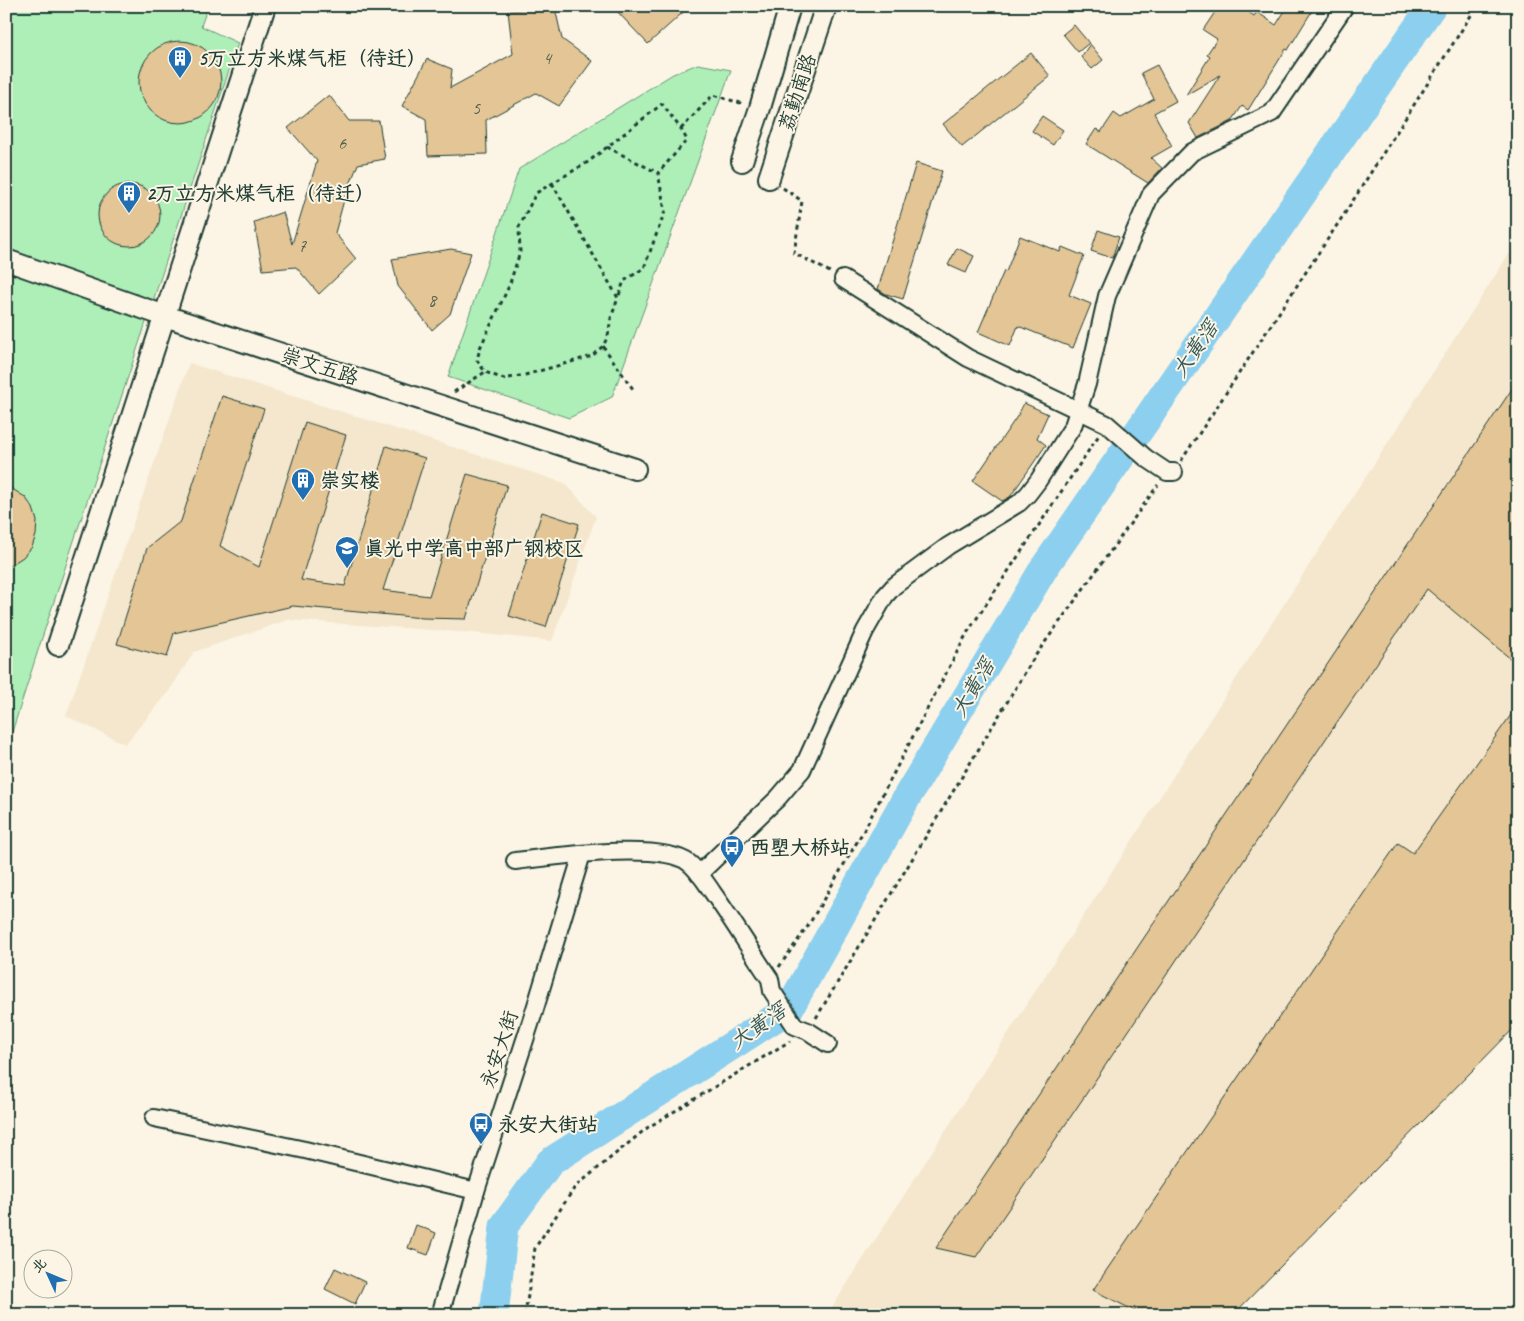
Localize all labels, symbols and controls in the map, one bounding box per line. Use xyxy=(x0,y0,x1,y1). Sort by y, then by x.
building icon: 5万立方米煤气柜（待迁） xyxy=(167,45,193,79)
place label: 5万立方米煤气柜（待迁） xyxy=(198,46,427,71)
house number: 4 xyxy=(543,47,553,69)
street label: 荔勤南路 xyxy=(773,49,822,134)
house number: 5 xyxy=(472,97,481,119)
house number: 6 xyxy=(338,132,347,154)
building icon: 2万立方米煤气柜（待迁） xyxy=(116,180,142,214)
place label: 2万立方米煤气柜（待迁） xyxy=(146,181,375,206)
house number: 7 xyxy=(298,235,307,257)
house number: 8 xyxy=(428,289,438,311)
water label: 大黄滘 xyxy=(1166,313,1225,382)
street label: 崇文五路 xyxy=(278,342,363,391)
building icon: 崇实楼 xyxy=(290,467,316,501)
place label: 崇实楼 xyxy=(320,468,380,493)
school or university icon: 真光中学高中部广钢校区 xyxy=(334,535,360,569)
place label: 真光中学高中部广钢校区 xyxy=(364,536,584,561)
water label: 大黄滘 xyxy=(946,652,1002,722)
bus stop icon: 西塱大桥站 xyxy=(719,834,745,868)
place label: 西塱大桥站 xyxy=(750,835,850,860)
water label: 大黄滘 xyxy=(725,996,794,1055)
street label: 永安大街 xyxy=(475,1007,524,1091)
bus stop icon: 永安大街站 xyxy=(468,1111,494,1145)
place label: 永安大街站 xyxy=(498,1112,598,1137)
north arrow xyxy=(22,1248,72,1298)
text: 北 xyxy=(28,1254,50,1276)

